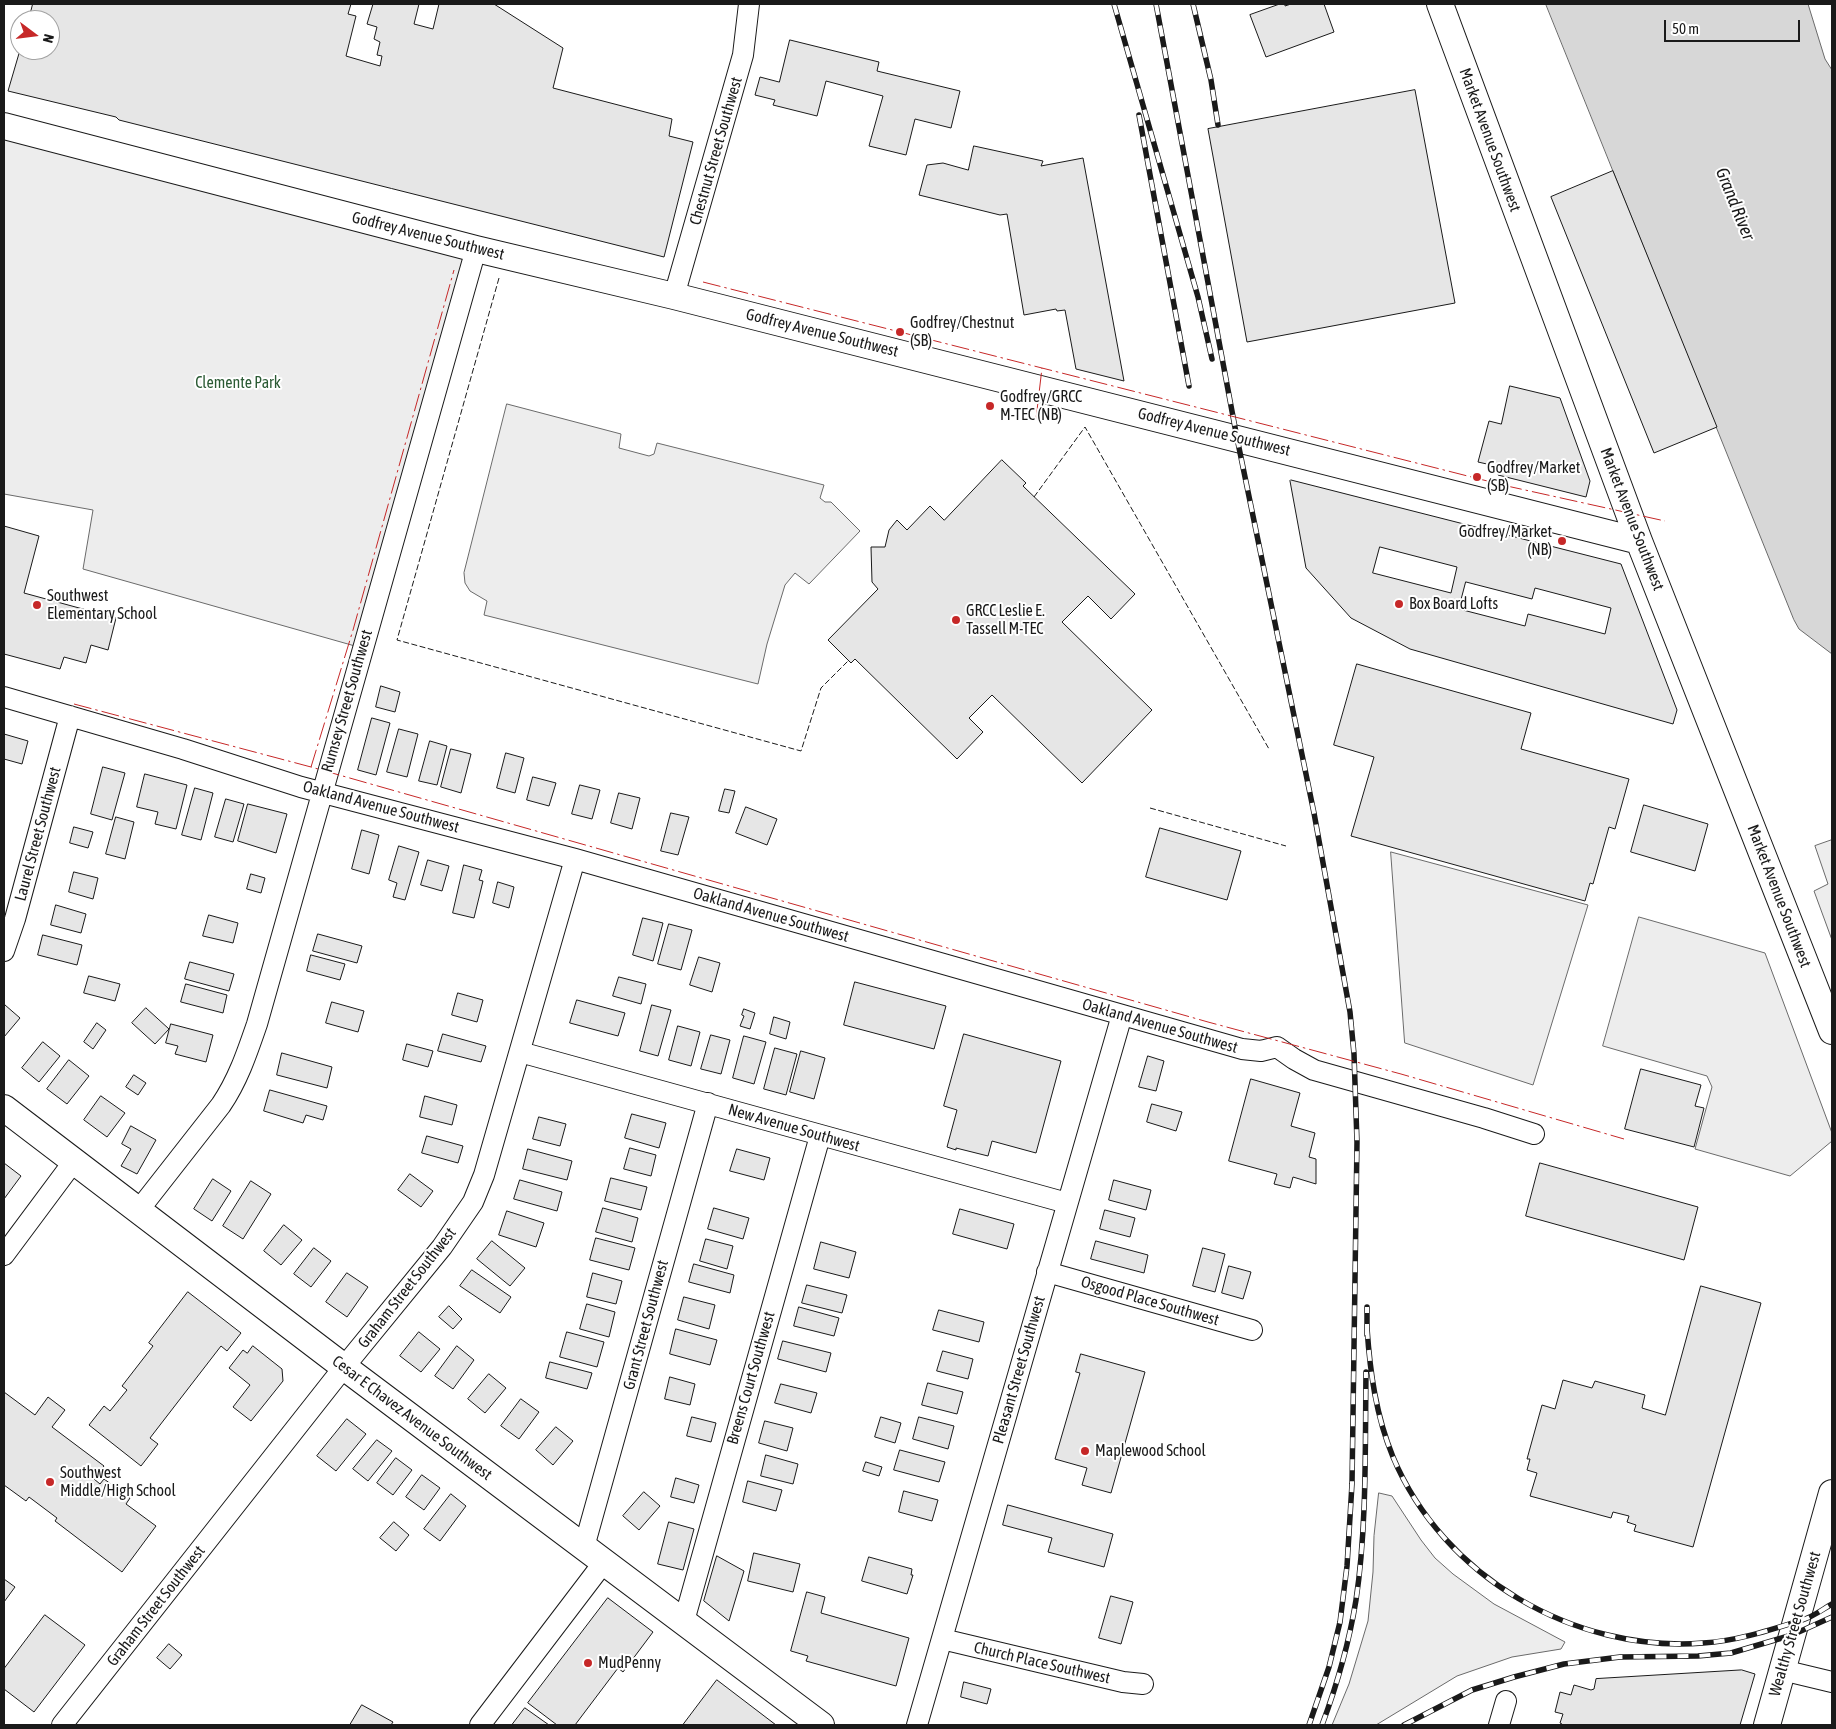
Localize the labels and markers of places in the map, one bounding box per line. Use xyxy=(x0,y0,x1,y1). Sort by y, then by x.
place label: Godfrey/Chestnut (SB) xyxy=(910,313,1014,351)
marker: Godfrey/Chestnut (SB) xyxy=(894,326,906,338)
place label: Godfrey/GRCC M-TEC (NB) xyxy=(1000,387,1082,425)
marker: Godfrey/GRCC M-TEC (NB) xyxy=(984,400,996,412)
place label: Godfrey/Market (SB) xyxy=(1487,458,1580,496)
marker: Godfrey/Market (SB) xyxy=(1471,471,1483,483)
place label: Godfrey/Market (NB) xyxy=(1459,522,1552,560)
marker: Godfrey/Market (NB) xyxy=(1556,535,1568,547)
place label: Southwest Elementary School xyxy=(47,586,157,624)
place label: Box Board Lofts xyxy=(1409,594,1498,614)
marker: Box Board Lofts xyxy=(1393,598,1405,610)
marker: Southwest Elementary School xyxy=(31,599,43,611)
place label: GRCC Leslie E. Tassell M-TEC xyxy=(966,601,1045,639)
marker: GRCC Leslie E. Tassell M-TEC xyxy=(950,614,962,626)
place label: Maplewood School xyxy=(1095,1441,1206,1461)
marker: Maplewood School xyxy=(1079,1445,1091,1457)
place label: Southwest Middle/High School xyxy=(60,1463,176,1501)
marker: Southwest Middle/High School xyxy=(44,1476,56,1488)
place label: MudPenny xyxy=(598,1653,661,1673)
marker: MudPenny xyxy=(582,1657,594,1669)

